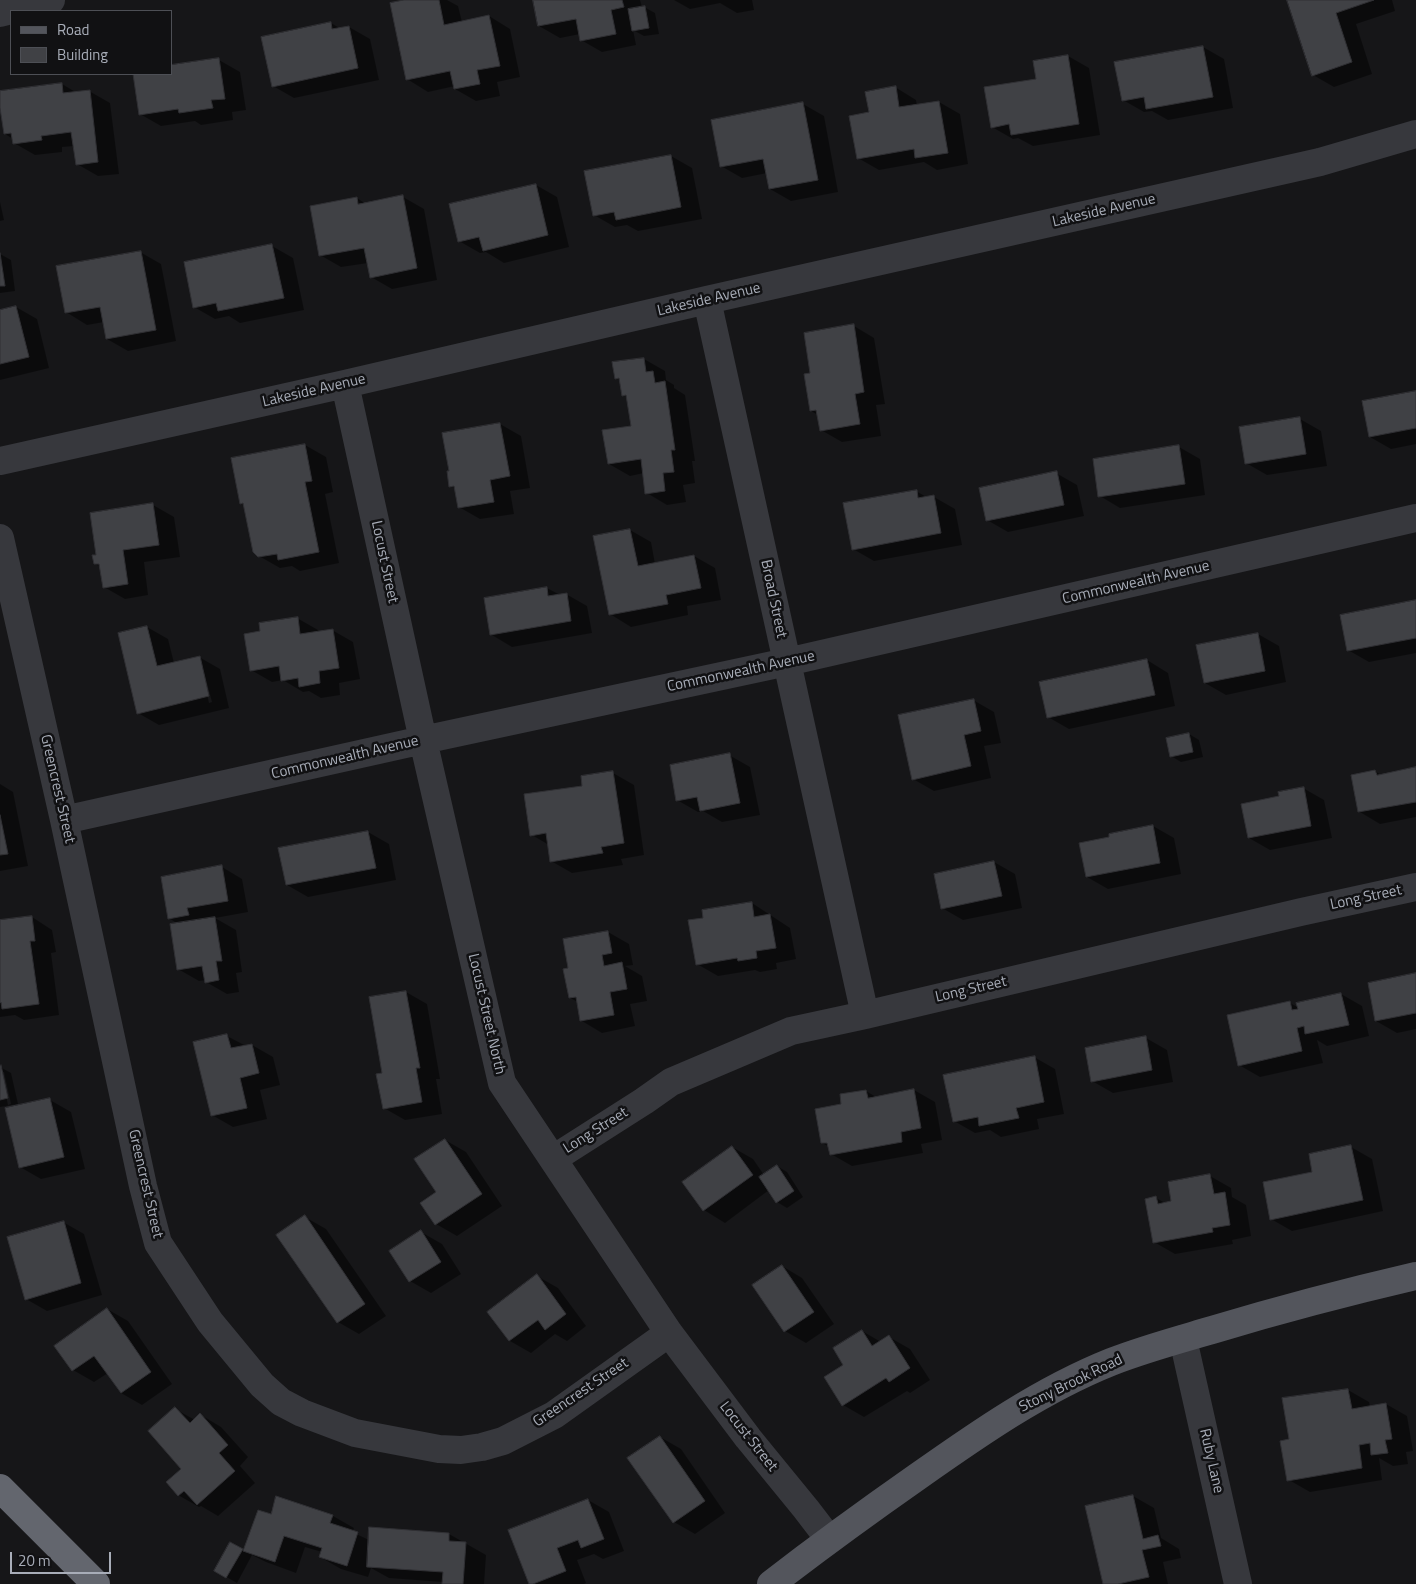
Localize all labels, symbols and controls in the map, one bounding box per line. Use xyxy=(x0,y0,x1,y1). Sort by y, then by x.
legend xyxy=(10,10,172,75)
text: Road xyxy=(57,18,89,41)
text: Building xyxy=(57,43,108,66)
street label: Lakeside Avenue xyxy=(1051,190,1157,232)
street label: Lakeside Avenue xyxy=(656,279,762,321)
street label: Lakeside Avenue xyxy=(261,370,367,412)
street label: Locust Street xyxy=(366,519,402,605)
street label: Commonwealth Avenue xyxy=(1061,557,1211,609)
street label: Broad Street xyxy=(756,558,790,640)
street label: Commonwealth Avenue xyxy=(666,648,816,696)
street label: Commonwealth Avenue xyxy=(270,732,420,784)
street label: Greencrest Street xyxy=(36,733,78,845)
street label: Long Street xyxy=(1329,882,1403,914)
street label: Locust Street North xyxy=(463,952,509,1076)
street label: Long Street xyxy=(934,973,1008,1007)
street label: Long Street xyxy=(560,1104,632,1158)
street label: Greencrest Street xyxy=(124,1128,166,1240)
street label: Stony Brook Road xyxy=(1016,1351,1126,1417)
street label: Greencrest Street xyxy=(530,1355,632,1431)
street label: Locust Street xyxy=(715,1398,781,1476)
street label: Ruby Lane xyxy=(1195,1427,1227,1495)
scale bar xyxy=(12,1542,114,1574)
text: 20 m xyxy=(18,1549,51,1572)

